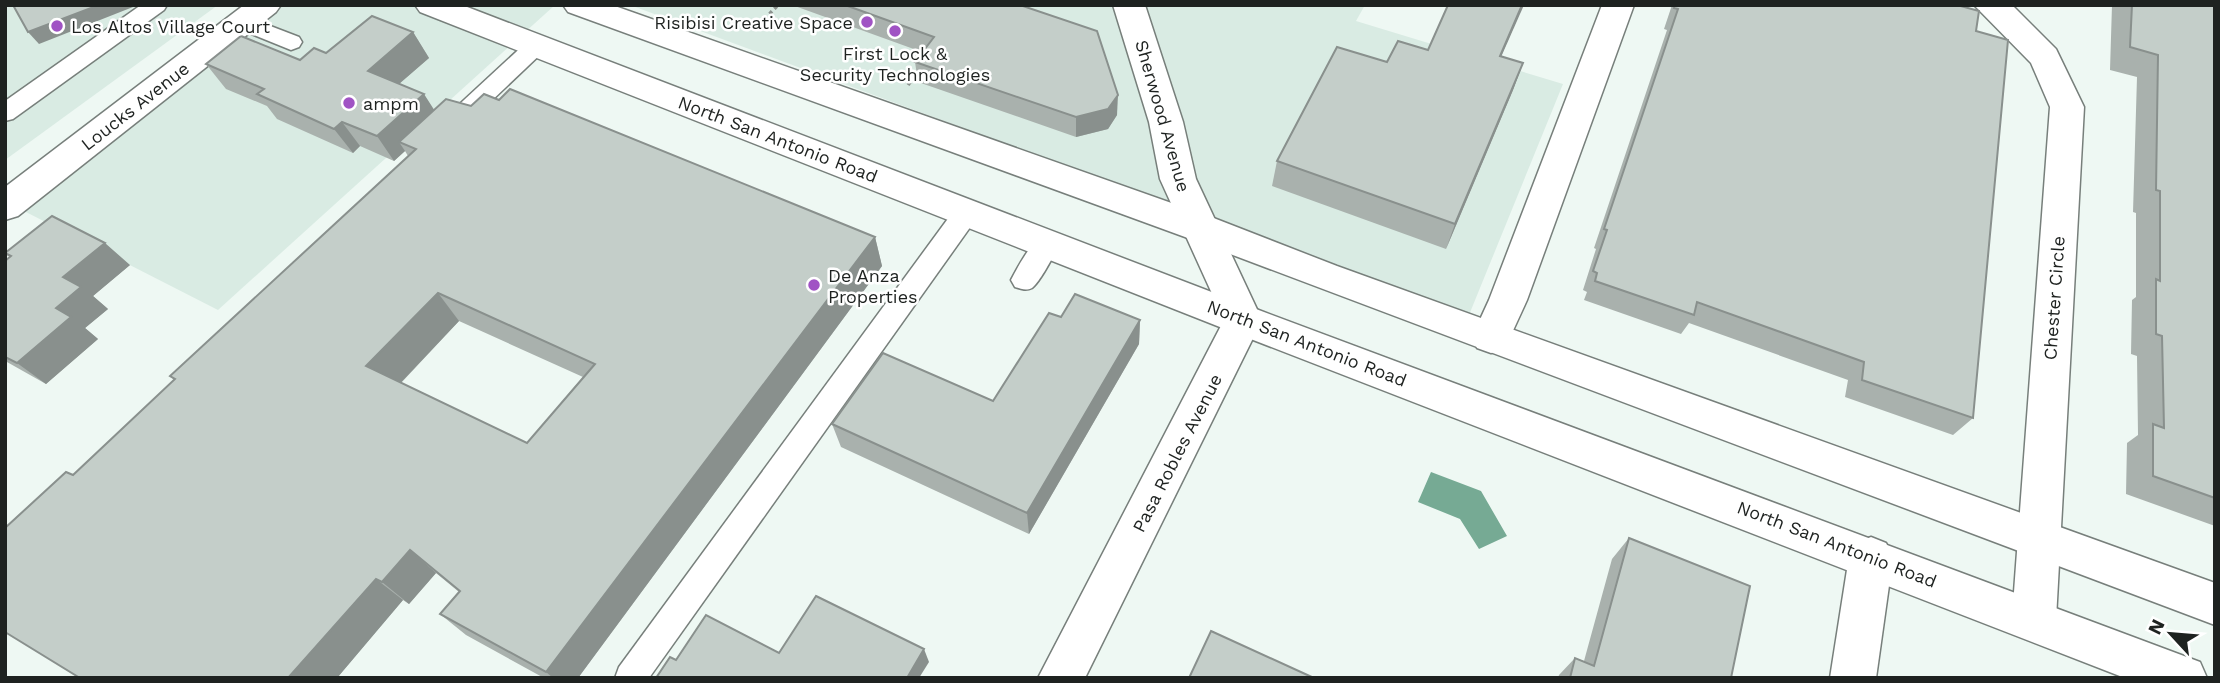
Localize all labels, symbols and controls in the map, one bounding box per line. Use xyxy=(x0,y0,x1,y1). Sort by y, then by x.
place label: Risibisi Creative Space xyxy=(654,12,853,33)
marker: Risibisi Creative Space xyxy=(859,14,875,30)
place label: Los Altos Village Court xyxy=(71,16,270,37)
marker: Los Altos Village Court xyxy=(49,18,65,34)
marker: First Lock & Security Technologies xyxy=(887,23,903,39)
street label: Sherwood Avenue xyxy=(1131,38,1195,194)
place label: First Lock & Security Technologies xyxy=(800,43,990,85)
street label: Loucks Avenue xyxy=(77,57,193,155)
street label: North San Antonio Road xyxy=(675,91,881,187)
place label: ampm xyxy=(363,93,419,114)
marker: ampm xyxy=(341,95,357,111)
street label: Chester Circle xyxy=(2039,235,2069,361)
place label: De Anza Properties xyxy=(828,265,918,307)
marker: De Anza Properties xyxy=(806,277,822,293)
street label: North San Antonio Road xyxy=(1204,295,1410,391)
street label: Pasa Robles Avenue xyxy=(1128,370,1226,536)
street label: North San Antonio Road xyxy=(1734,496,1940,592)
north arrow xyxy=(2136,599,2206,669)
text: N xyxy=(2143,615,2170,638)

